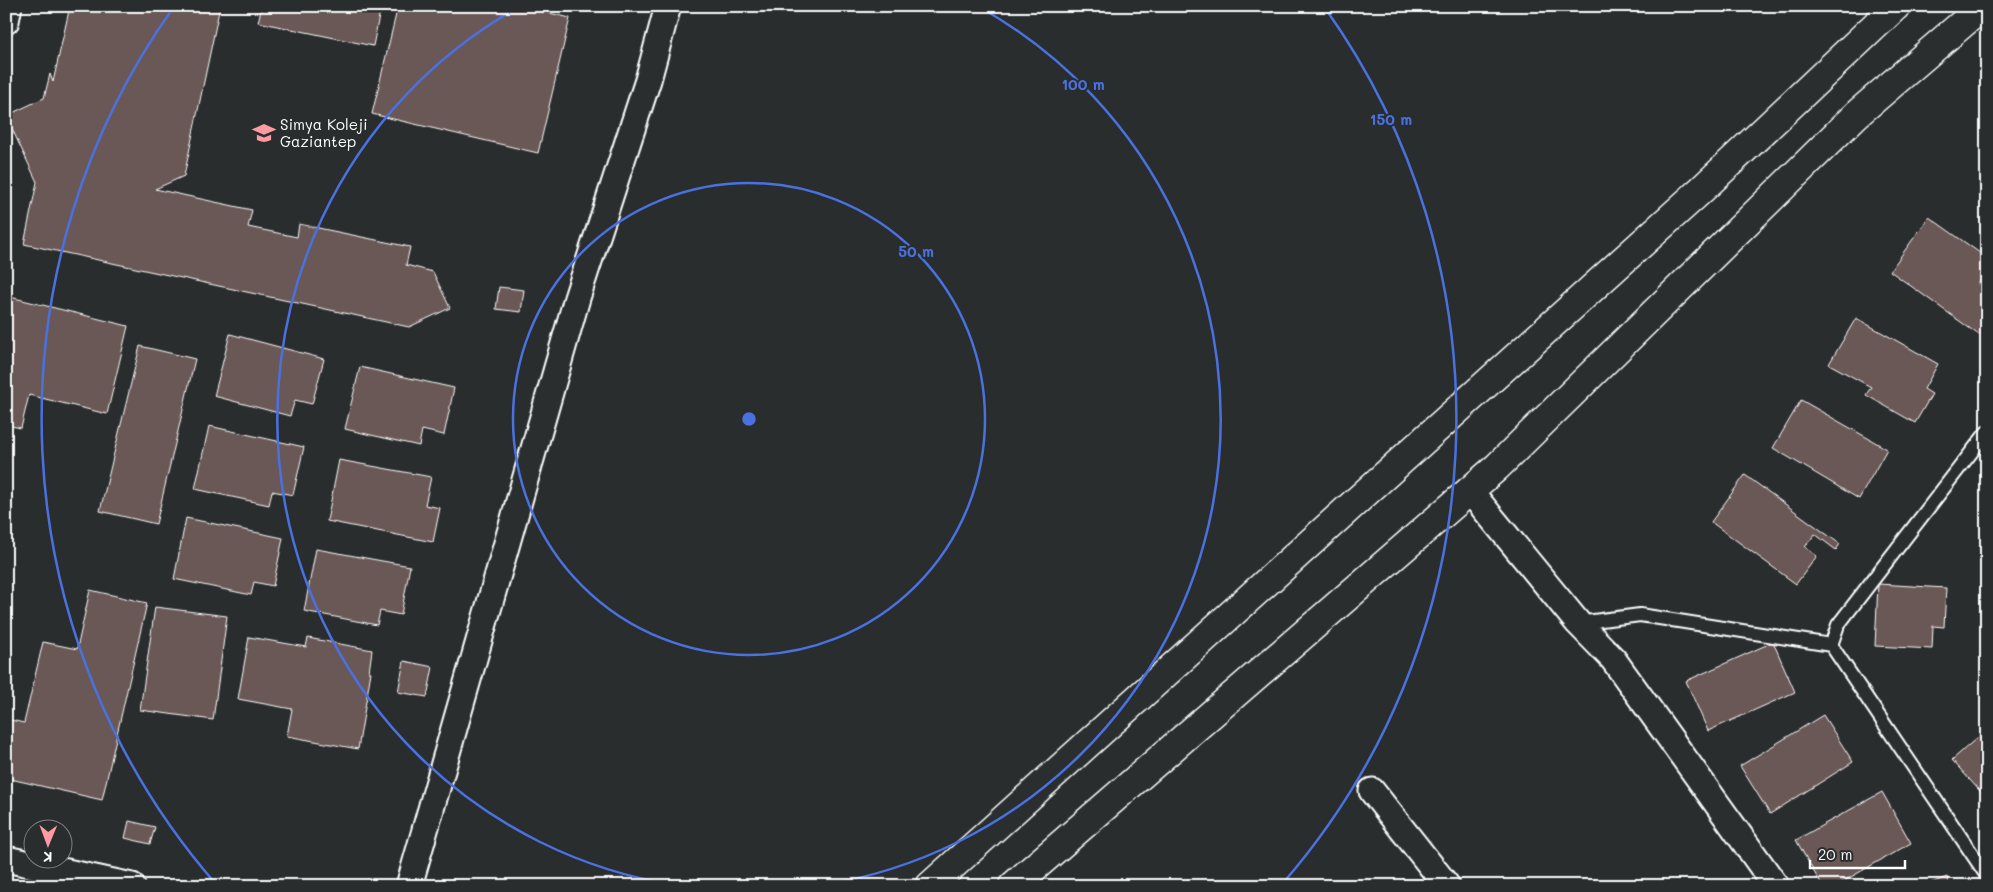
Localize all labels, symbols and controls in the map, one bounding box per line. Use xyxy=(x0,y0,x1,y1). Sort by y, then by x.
text: 100 m xyxy=(1061,74,1105,94)
text: 150 m xyxy=(1370,109,1412,129)
place label: Simya Koleji Gaziantep xyxy=(280,114,368,151)
school or university icon: Simya Koleji Gaziantep xyxy=(251,120,277,146)
text: 50 m xyxy=(898,241,934,261)
centre of rings xyxy=(740,410,758,428)
north arrow xyxy=(22,820,72,870)
scale bar xyxy=(1810,837,1906,869)
text: 20 m xyxy=(1818,844,1852,864)
text: K xyxy=(43,848,53,867)

